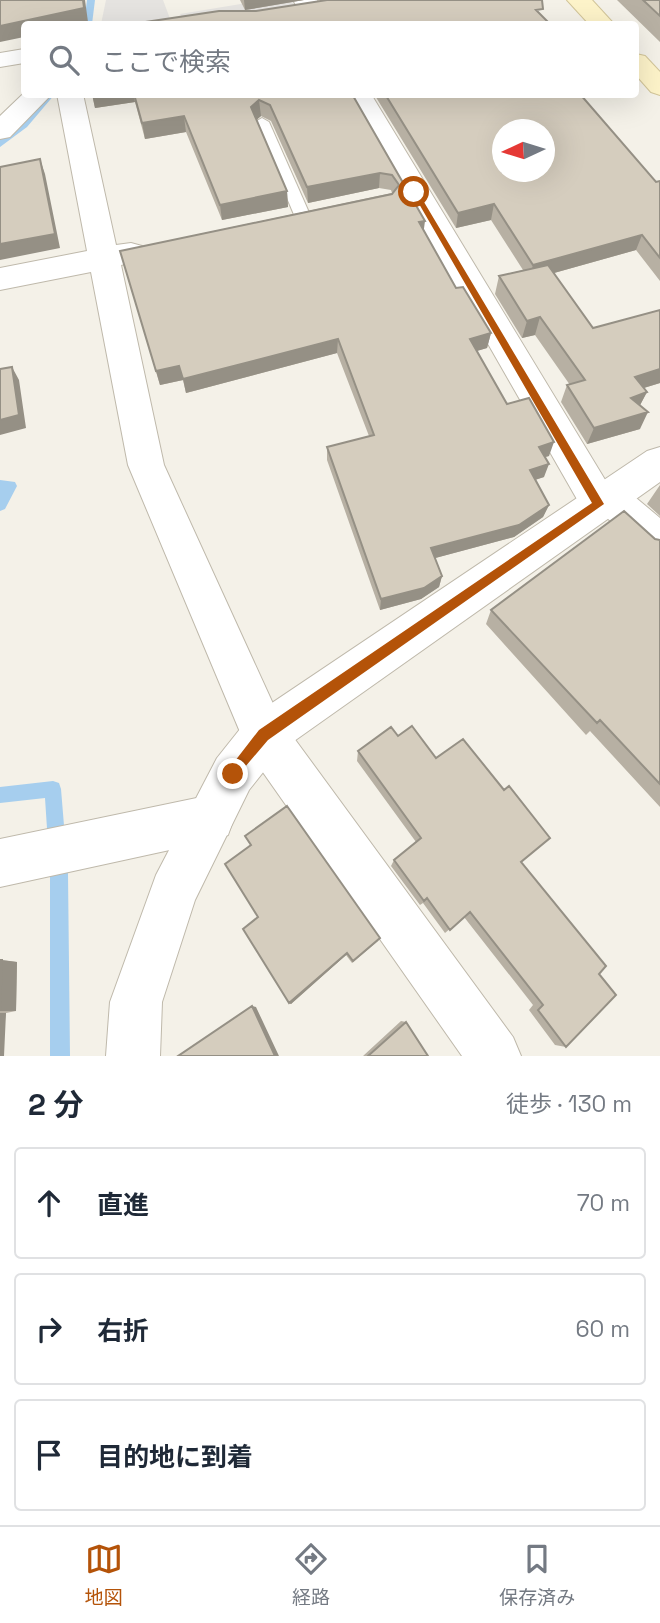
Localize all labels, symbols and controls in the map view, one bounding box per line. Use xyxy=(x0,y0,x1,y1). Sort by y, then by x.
search box xyxy=(21,21,639,98)
icon: search xyxy=(45,41,83,79)
text: ここで検索 xyxy=(101,45,231,79)
north arrow xyxy=(492,119,555,182)
route start xyxy=(398,176,429,207)
route end xyxy=(217,758,248,789)
text: 2 分 xyxy=(28,1085,83,1124)
text: 徒歩 · 130 m xyxy=(506,1089,632,1119)
icon: ahead xyxy=(30,1184,68,1222)
text: 直進 xyxy=(97,1188,149,1222)
text: 70 m xyxy=(577,1188,630,1218)
icon: right xyxy=(30,1310,68,1348)
text: 右折 xyxy=(97,1314,149,1348)
text: 60 m xyxy=(575,1314,630,1344)
icon: arrive xyxy=(30,1436,68,1474)
text: 目的地に到着 xyxy=(97,1440,253,1474)
tab: 地図 xyxy=(85,1540,123,1610)
tab: 経路 xyxy=(292,1540,330,1610)
tab: 保存済み xyxy=(499,1540,575,1610)

